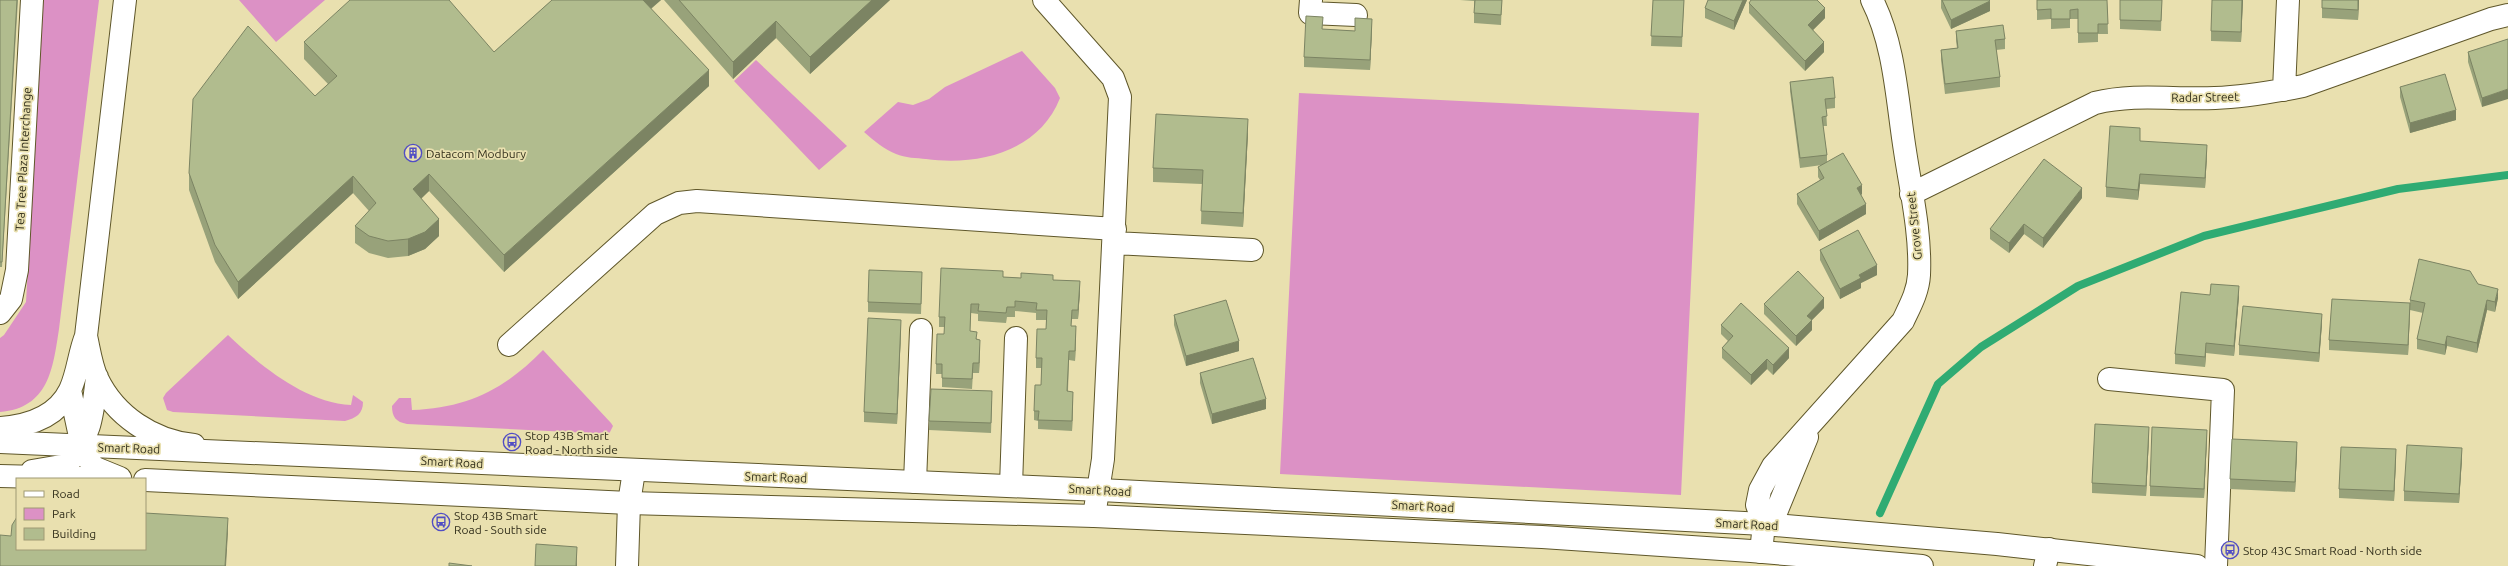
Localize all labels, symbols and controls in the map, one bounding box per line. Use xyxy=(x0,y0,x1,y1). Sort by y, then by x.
street label: Tea Tree Plaza Interchange xyxy=(13,87,33,231)
street label: Radar Street xyxy=(2171,90,2239,104)
building icon: Datacom Modbury xyxy=(403,143,423,163)
place label: Datacom Modbury xyxy=(426,147,526,160)
street label: Grove Street xyxy=(1904,191,1924,261)
place label: Stop 43B Smart Road - North side xyxy=(525,429,618,456)
bus stop icon: Stop 43B Smart Road - North side xyxy=(502,432,522,452)
street label: Smart Road xyxy=(98,440,160,456)
street label: Smart Road xyxy=(420,454,484,470)
street label: Smart Road xyxy=(745,469,807,485)
legend xyxy=(16,478,146,550)
street label: Smart Road xyxy=(1068,482,1132,498)
text: Road xyxy=(52,487,80,500)
street label: Smart Road xyxy=(1391,498,1455,514)
text: Park xyxy=(52,507,76,520)
place label: Stop 43B Smart Road - South side xyxy=(454,509,547,536)
bus stop icon: Stop 43B Smart Road - South side xyxy=(431,512,451,532)
street label: Smart Road xyxy=(1715,516,1779,532)
text: Building xyxy=(52,527,96,540)
bus stop icon: Stop 43C Smart Road - North side xyxy=(2220,540,2240,560)
place label: Stop 43C Smart Road - North side xyxy=(2243,544,2422,557)

